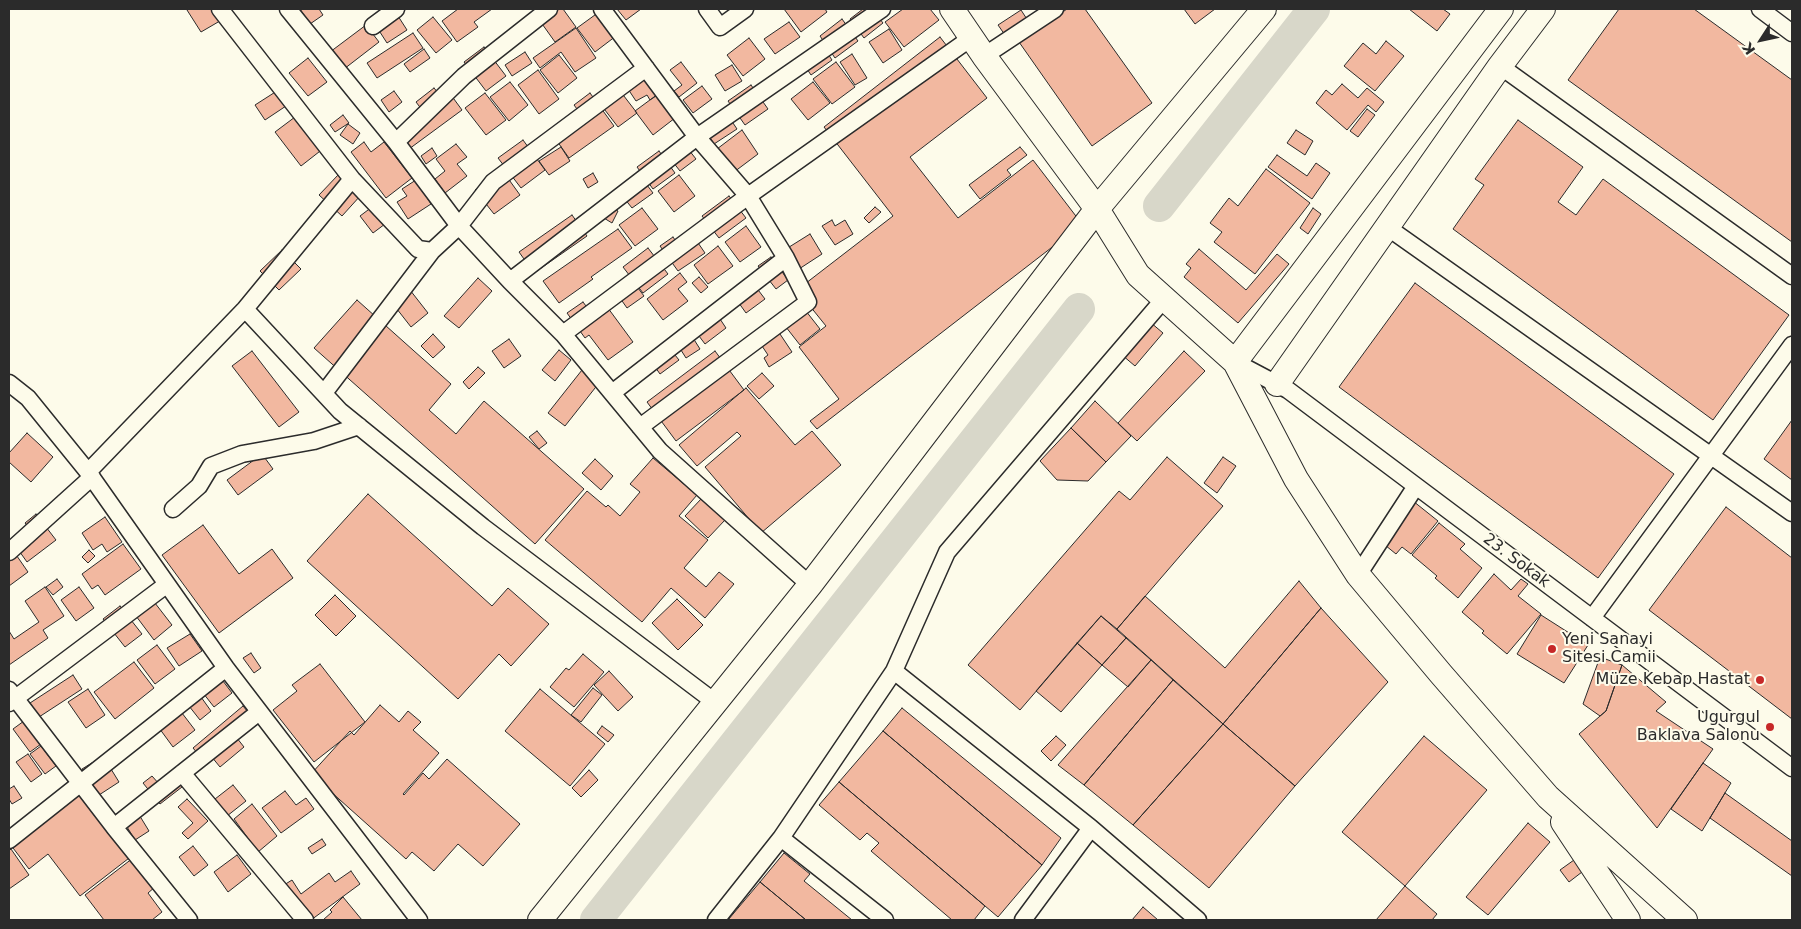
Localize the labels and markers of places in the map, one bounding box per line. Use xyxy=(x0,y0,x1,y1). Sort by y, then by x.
place label: Yeni Sanayi Sitesi Camii xyxy=(1562,630,1656,668)
marker: Yeni Sanayi Sitesi Camii xyxy=(1546,643,1558,655)
place label: Müze Kebap Hastat xyxy=(1595,670,1750,690)
marker: Müze Kebap Hastat xyxy=(1754,674,1766,686)
place label: Ugurgul Baklava Salonu xyxy=(1637,708,1760,746)
marker: Ugurgul Baklava Salonu xyxy=(1764,721,1776,733)

